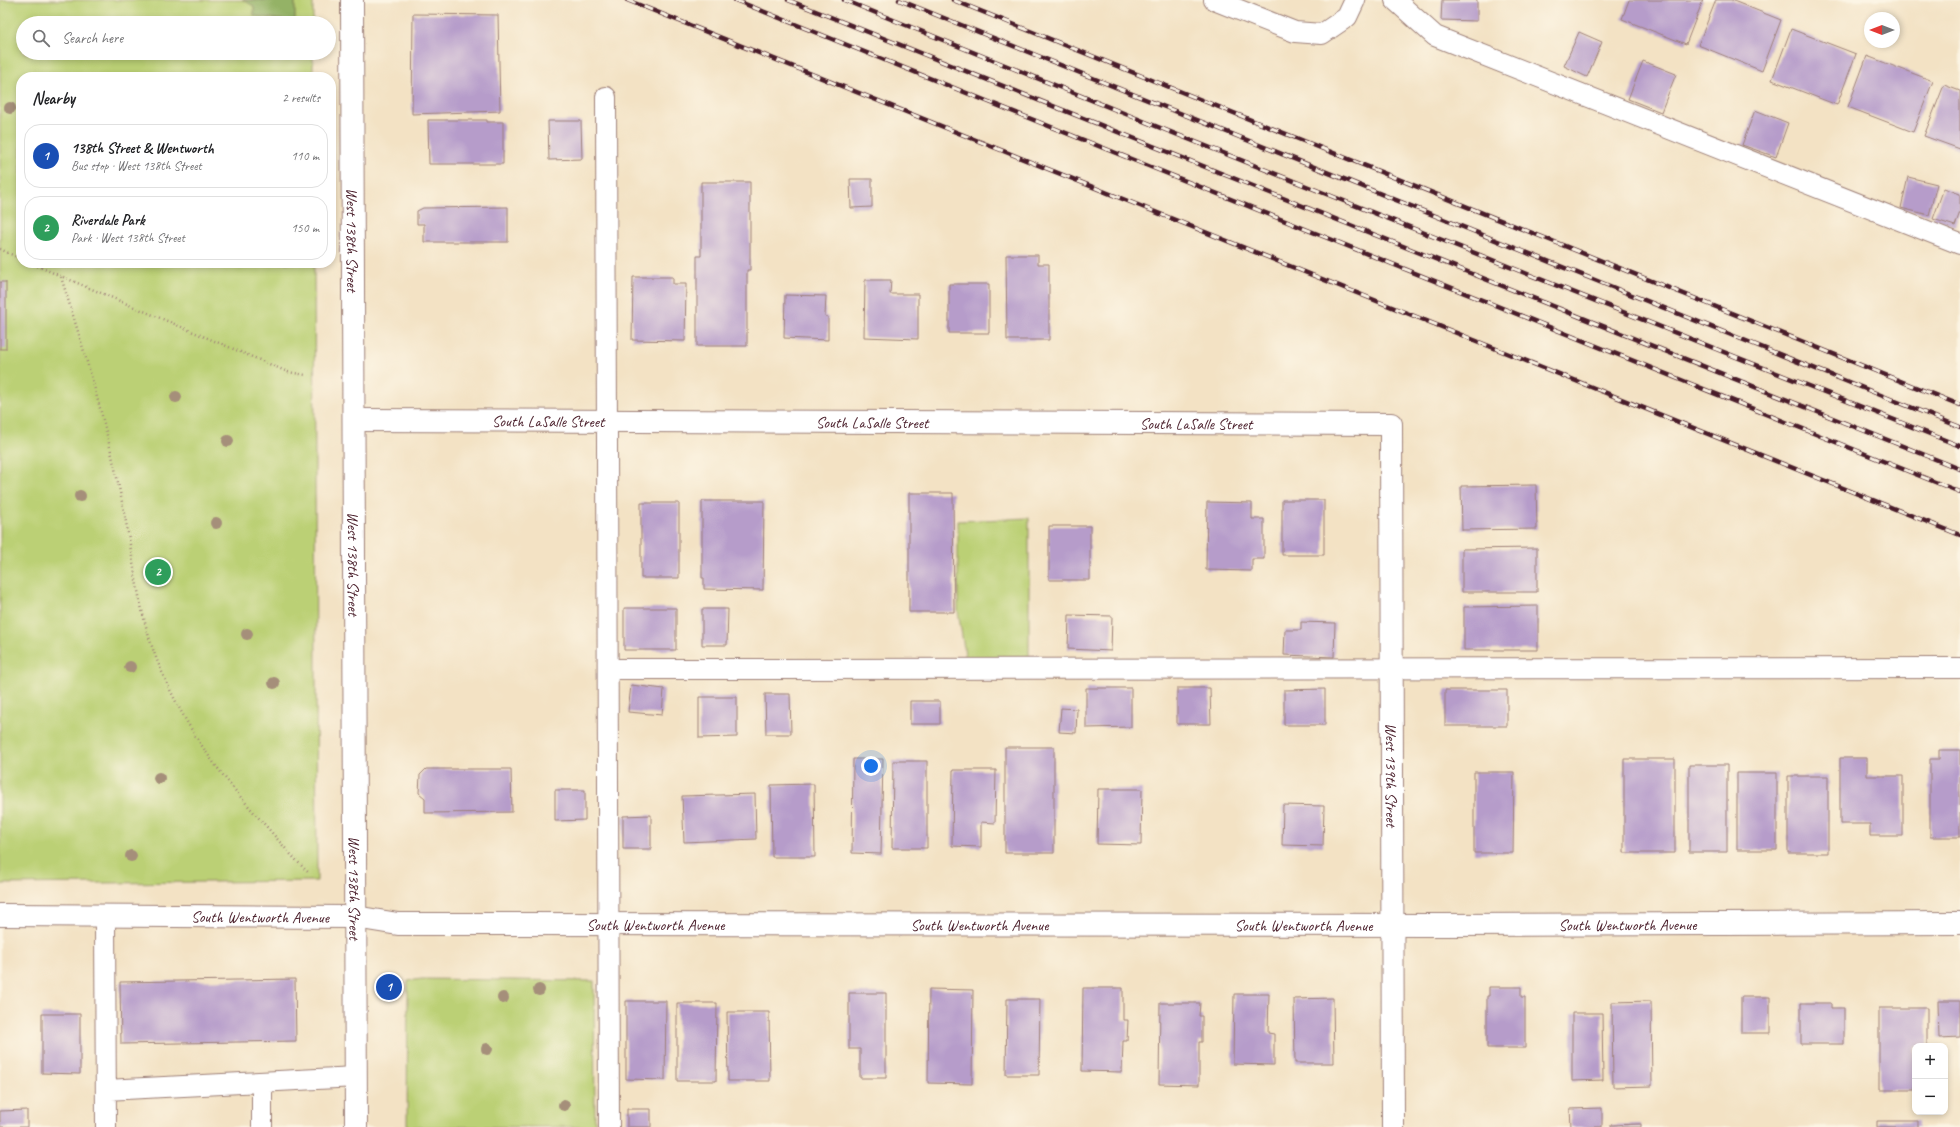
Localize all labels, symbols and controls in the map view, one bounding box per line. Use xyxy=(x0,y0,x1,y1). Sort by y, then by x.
north arrow xyxy=(1864,12,1900,48)
search box xyxy=(16,16,336,60)
icon: search xyxy=(30,27,52,49)
text: Search here xyxy=(62,29,123,48)
text: Nearby xyxy=(32,88,75,109)
text: 2 results xyxy=(282,90,320,106)
text: 138th Street & Wentworth xyxy=(71,139,214,158)
text: 1 xyxy=(43,148,49,164)
text: 110 m xyxy=(291,148,319,164)
text: Bus stop · West 138th Street xyxy=(71,158,202,174)
street label: West 138th Street xyxy=(342,188,362,294)
text: Riverdale Park xyxy=(71,211,145,230)
text: 2 xyxy=(43,220,49,236)
text: 150 m xyxy=(291,220,319,236)
text: Park · West 138th Street xyxy=(71,230,185,246)
street label: South LaSalle Street xyxy=(492,412,606,432)
street label: South LaSalle Street xyxy=(816,413,930,433)
street label: South LaSalle Street xyxy=(1140,414,1254,434)
street label: West 138th Street xyxy=(343,512,363,618)
pin: 2 xyxy=(145,557,171,587)
street label: West 139th Street xyxy=(1381,723,1401,829)
your location xyxy=(861,756,881,776)
street label: West 138th Street xyxy=(344,836,364,942)
street label: South Wentworth Avenue xyxy=(191,907,331,928)
street label: South Wentworth Avenue xyxy=(586,915,726,935)
street label: South Wentworth Avenue xyxy=(910,915,1050,936)
street label: South Wentworth Avenue xyxy=(1558,915,1698,936)
street label: South Wentworth Avenue xyxy=(1234,916,1374,936)
pin: 1 xyxy=(376,972,402,1002)
map controls xyxy=(1912,1043,1948,1115)
button: + xyxy=(1912,1043,1948,1079)
button: − xyxy=(1912,1079,1948,1115)

